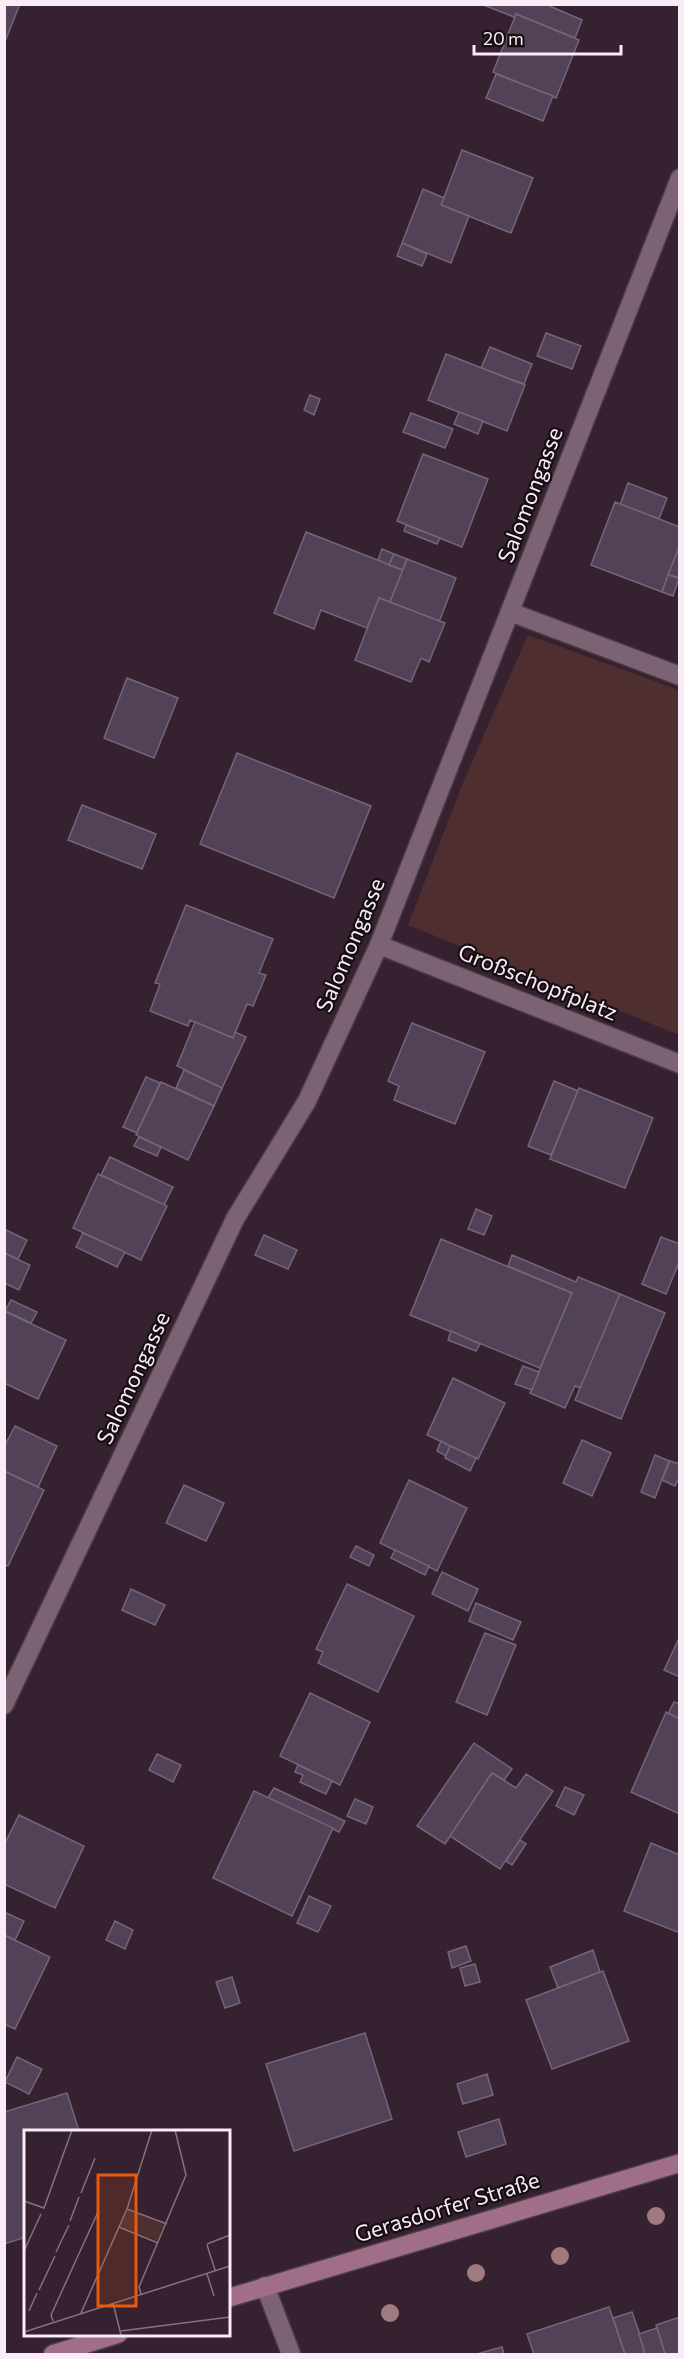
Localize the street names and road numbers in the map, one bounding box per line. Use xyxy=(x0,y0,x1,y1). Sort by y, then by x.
street label: Salomongasse xyxy=(491,423,568,566)
street label: Salomongasse xyxy=(309,874,390,1016)
street label: Großschopfplatz xyxy=(455,937,622,1026)
street label: Salomongasse xyxy=(90,1307,175,1448)
street label: Gerasdorfer Straße xyxy=(351,2166,543,2247)

